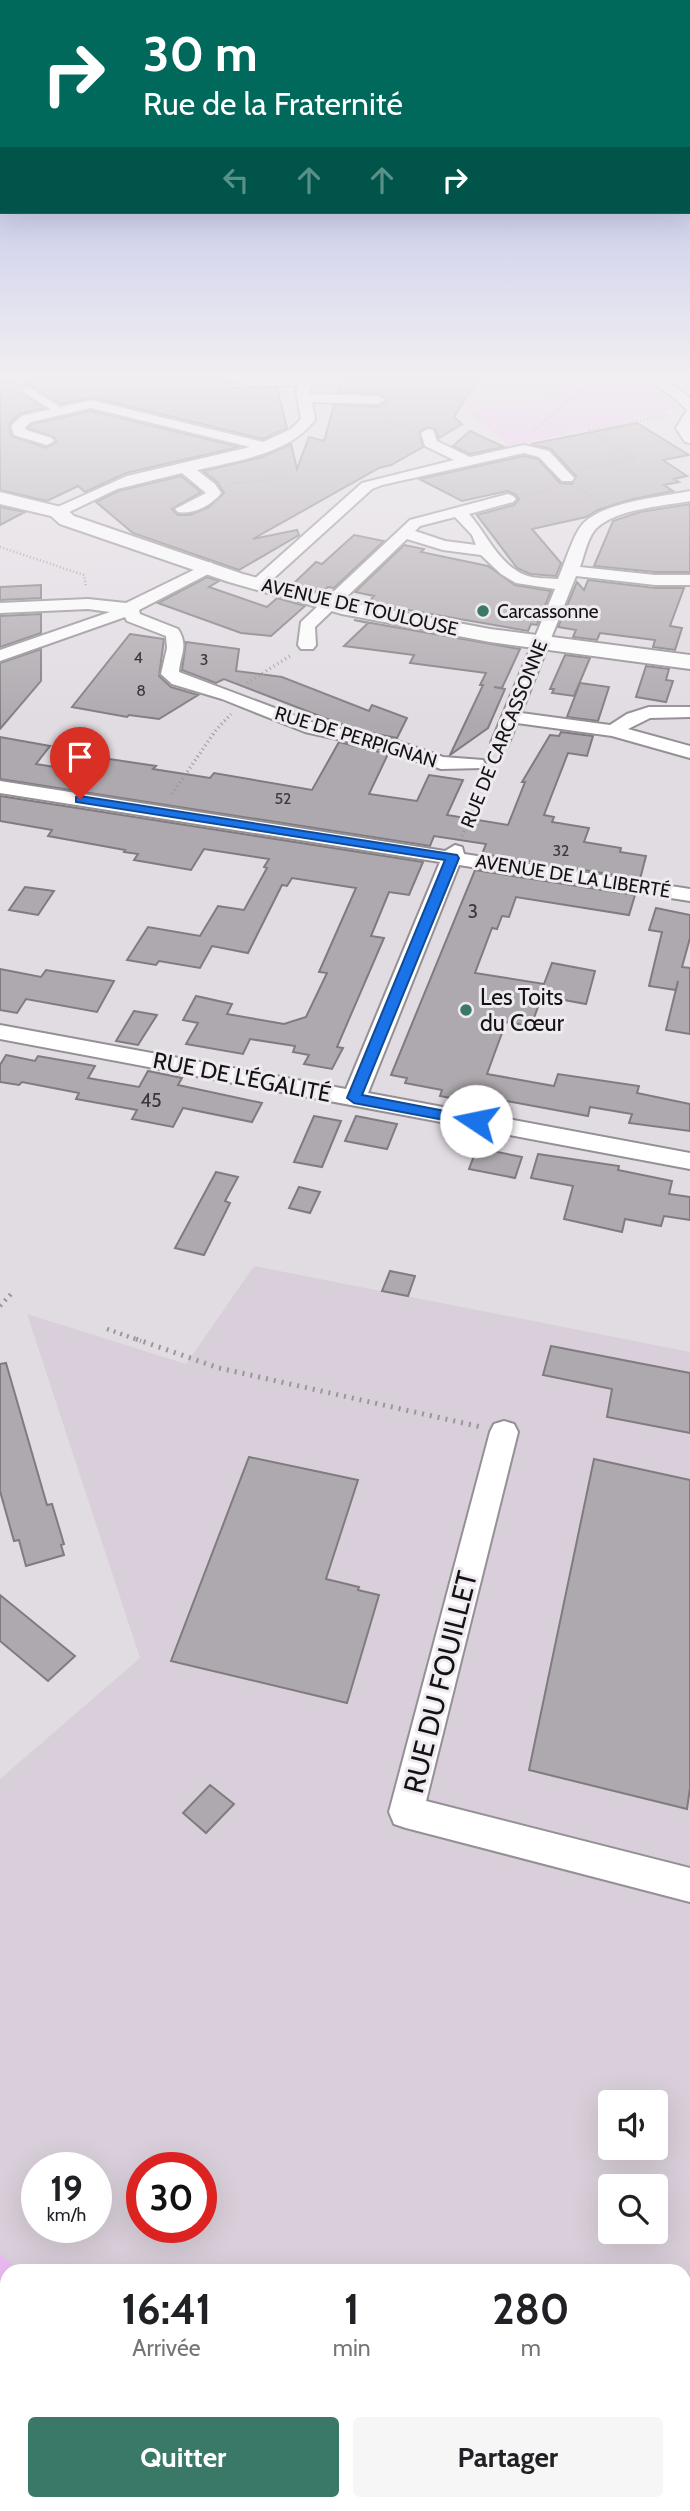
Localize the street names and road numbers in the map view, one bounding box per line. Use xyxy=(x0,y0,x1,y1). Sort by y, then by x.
street label: AVENUE DE TOULOUSE xyxy=(260,573,460,641)
street label: RUE DE CARCASSONNE xyxy=(456,637,552,831)
street label: RUE DE PERPIGNAN xyxy=(272,701,440,773)
street label: AVENUE DE LA LIBERTÉ xyxy=(474,848,672,903)
street label: RUE DE L'ÉGALITÉ xyxy=(150,1045,334,1108)
street label: RUE DU FOUILLET xyxy=(396,1567,484,1797)

